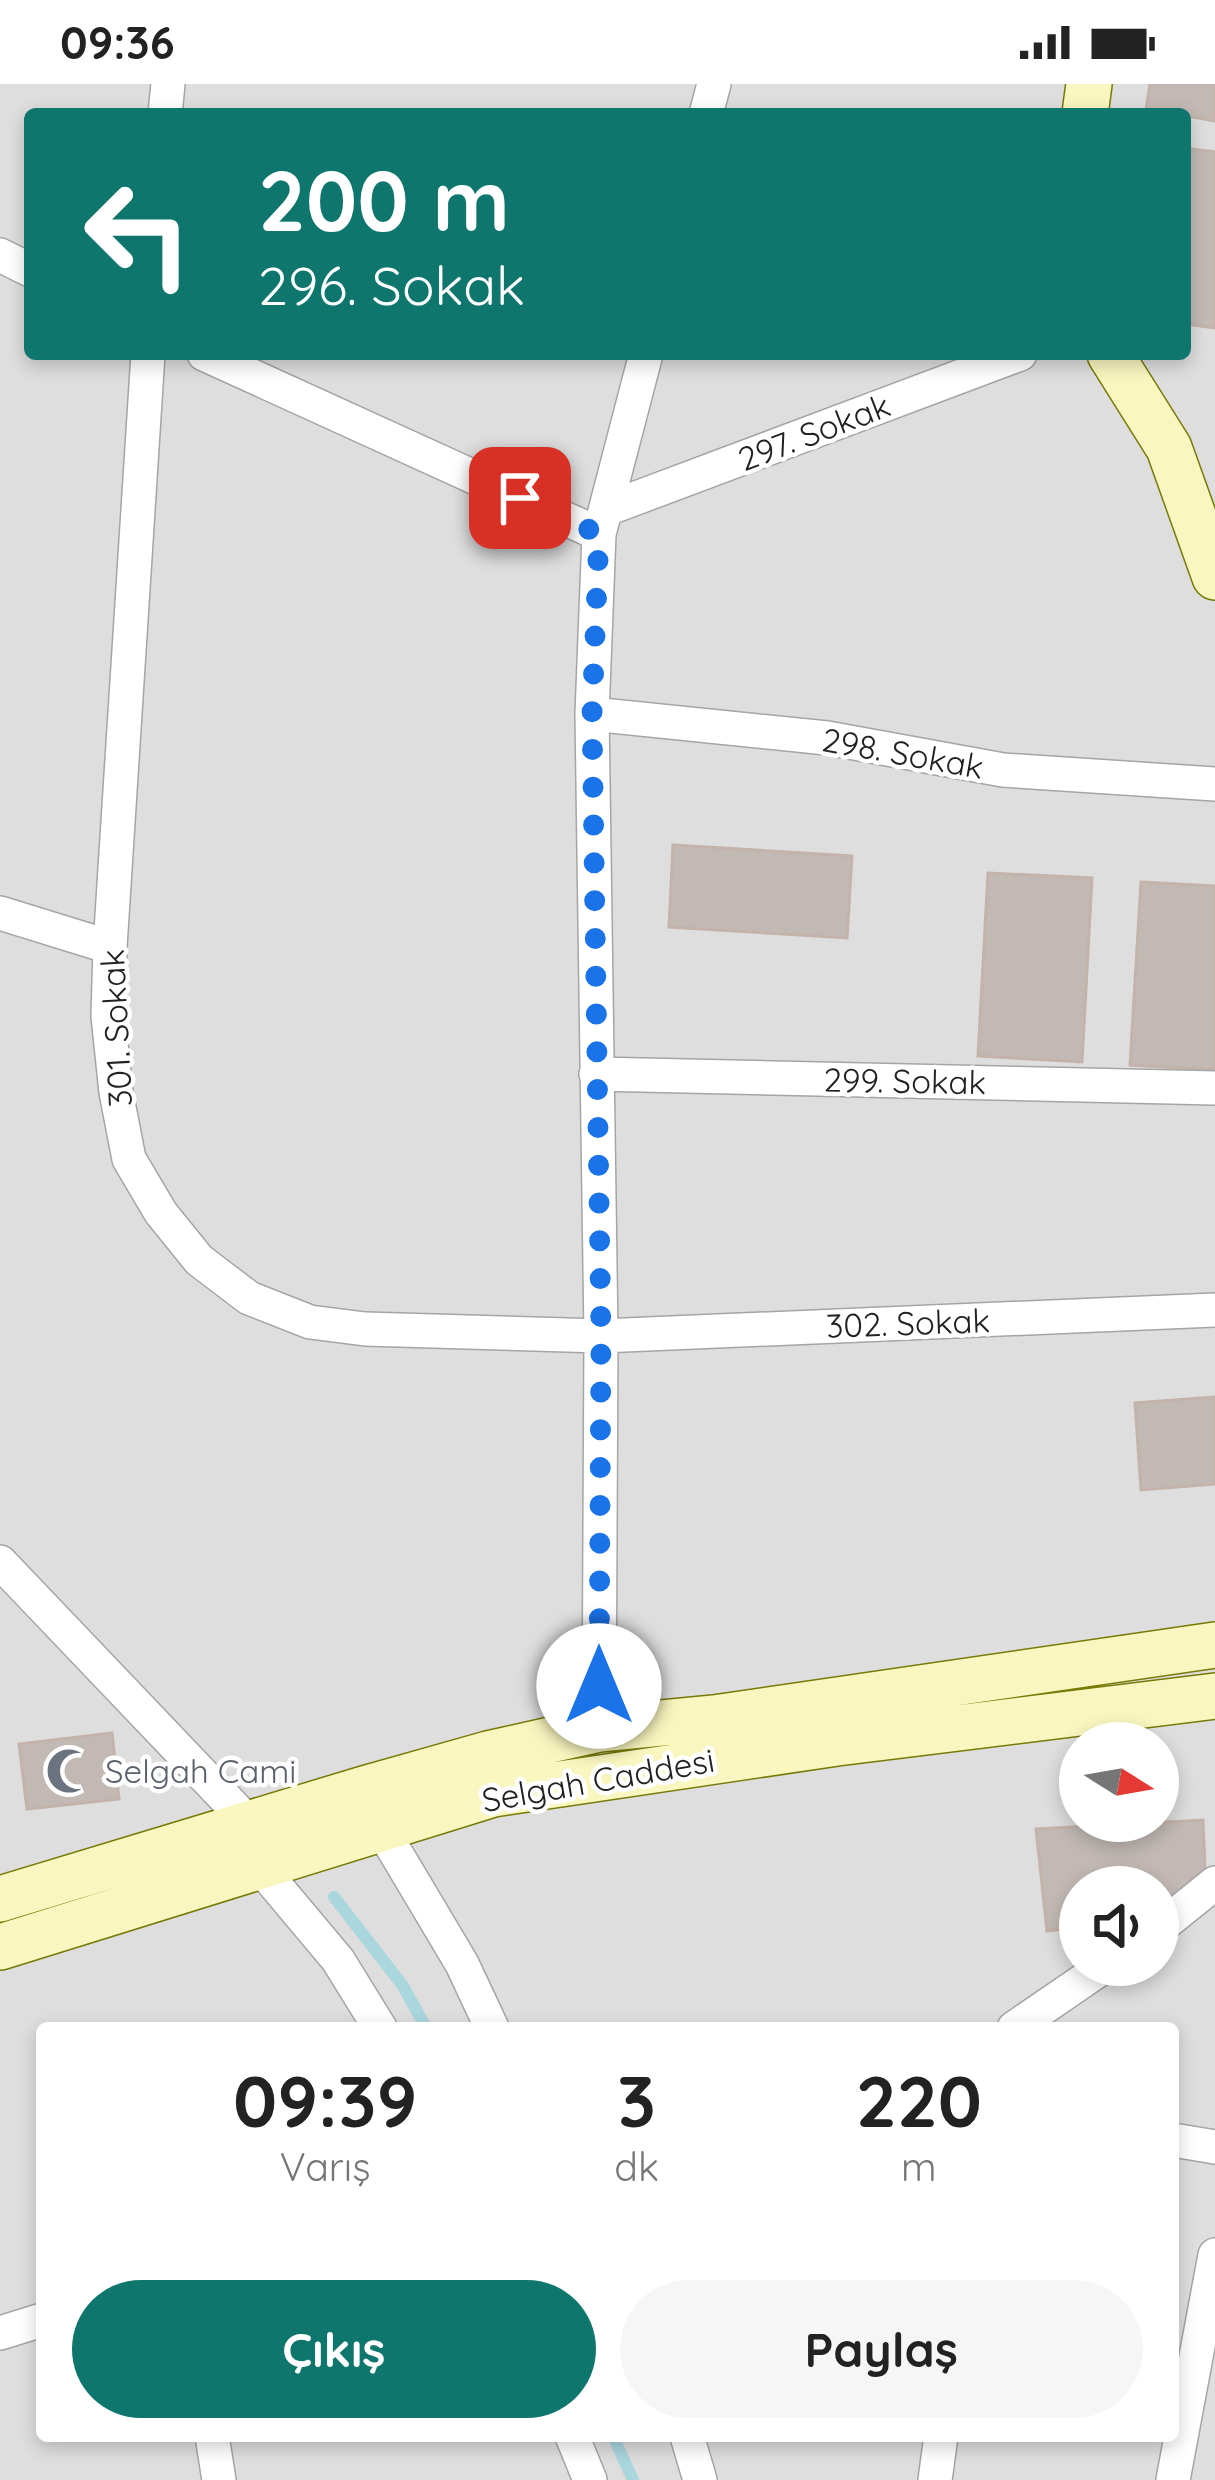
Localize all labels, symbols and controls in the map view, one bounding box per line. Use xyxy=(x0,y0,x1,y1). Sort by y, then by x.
text: 09:36 xyxy=(60,14,175,70)
text: 200 m xyxy=(258,147,510,252)
icon: left xyxy=(60,156,216,312)
text: 296. Sokak xyxy=(258,251,525,319)
street label: 297. Sokak xyxy=(732,384,895,479)
pin xyxy=(469,447,571,549)
icon: arrive xyxy=(487,465,553,531)
street label: 298. Sokak xyxy=(819,718,987,787)
street label: 301. Sokak xyxy=(91,948,140,1108)
street label: 299. Sokak xyxy=(823,1059,987,1102)
street label: 302. Sokak xyxy=(825,1299,991,1346)
position arrow xyxy=(536,1623,662,1749)
north arrow xyxy=(1059,1722,1179,1842)
map controls xyxy=(1059,1722,1179,1986)
street label: Selgah Caddesi xyxy=(478,1739,717,1820)
mosque icon: Selgah Cami xyxy=(44,1746,94,1796)
place label: Selgah Cami xyxy=(105,1750,296,1791)
button: sound xyxy=(1059,1866,1179,1986)
text: 09:39 xyxy=(233,2055,417,2145)
text: 3 xyxy=(617,2055,656,2145)
text: 220 xyxy=(856,2055,982,2145)
text: Varış xyxy=(280,2142,371,2191)
text: dk xyxy=(614,2142,659,2191)
text: m xyxy=(901,2142,937,2191)
button: Çıkış xyxy=(72,2280,596,2418)
button: Paylaş xyxy=(620,2280,1143,2418)

